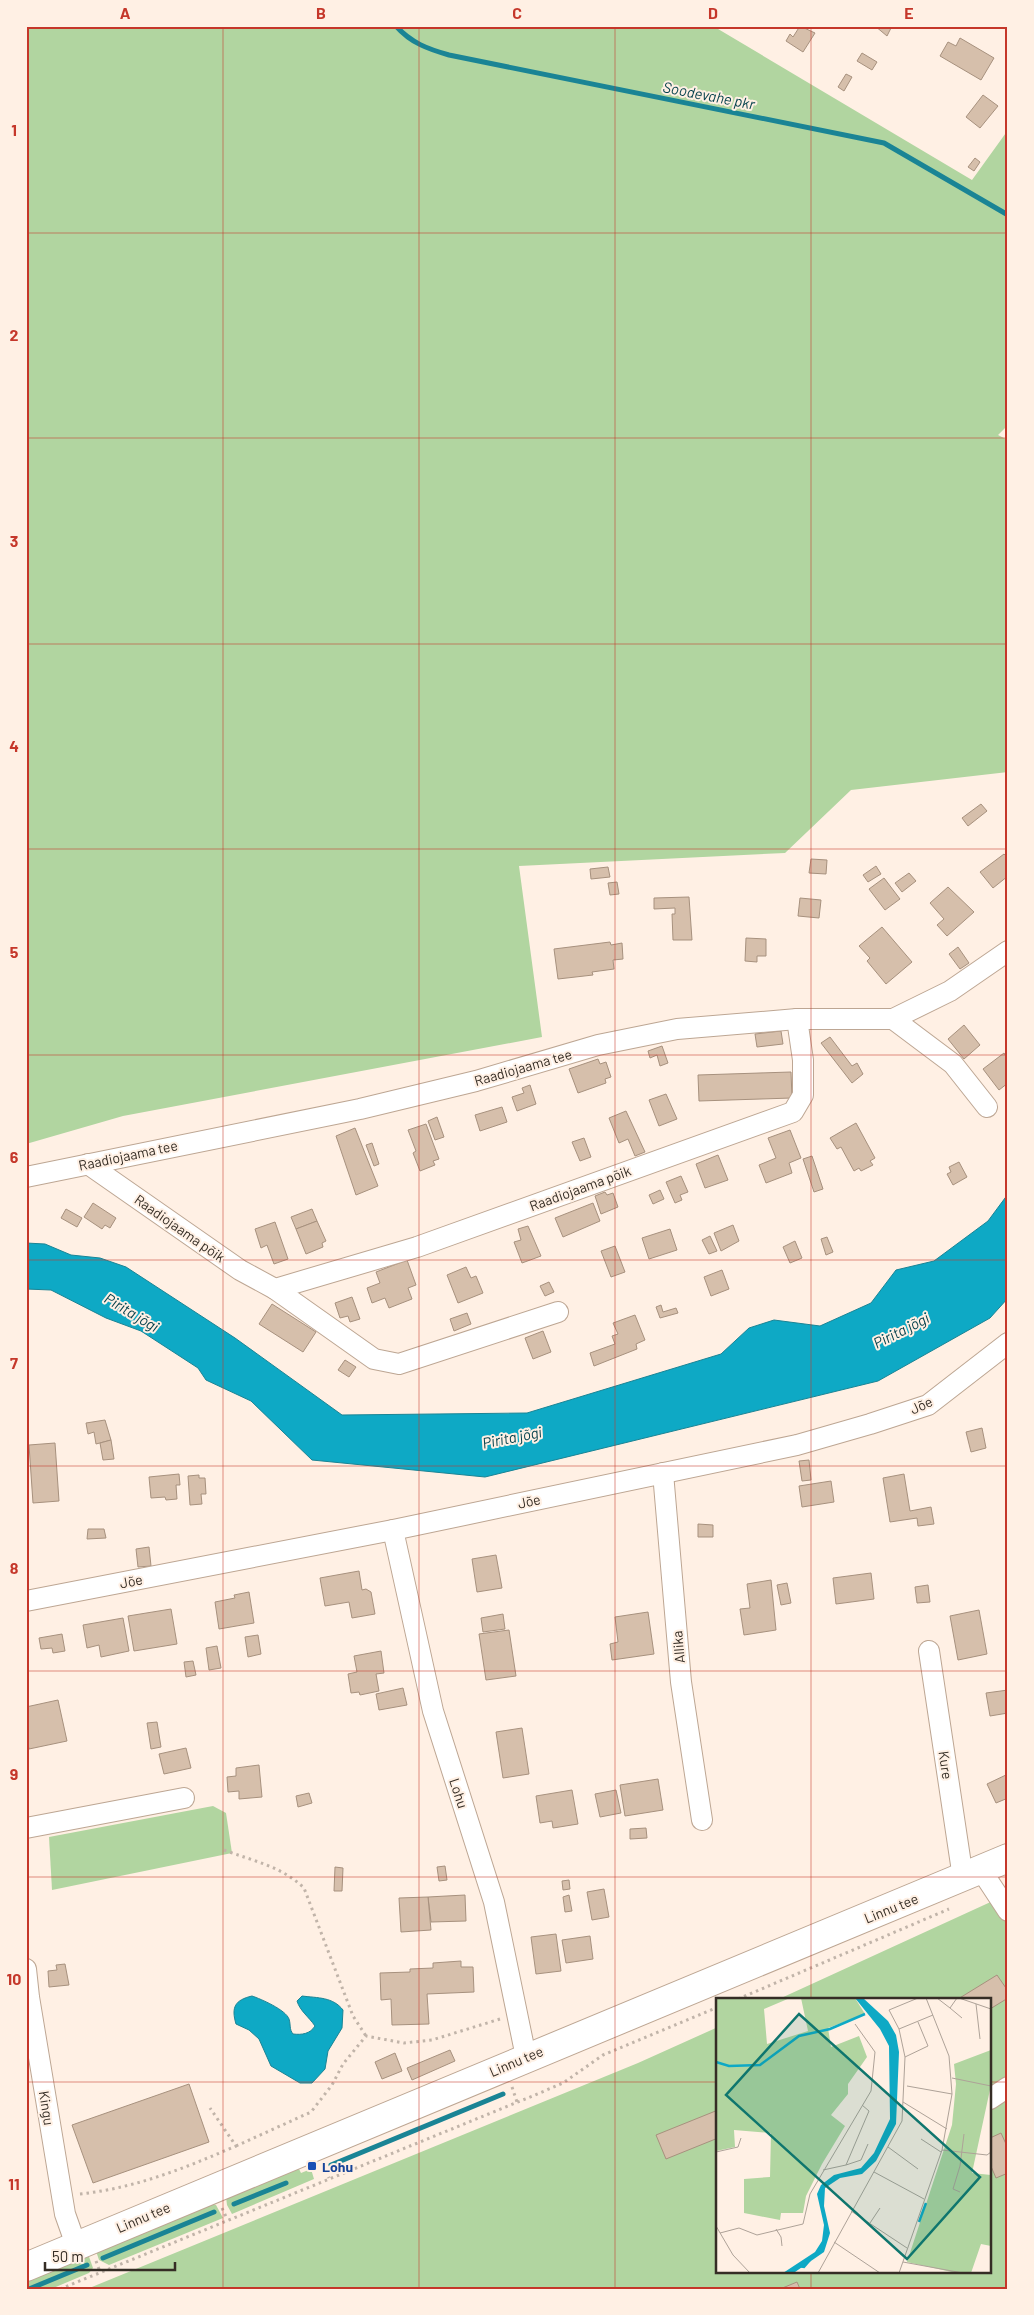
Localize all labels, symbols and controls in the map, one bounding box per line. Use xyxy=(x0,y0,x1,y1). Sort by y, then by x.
text: A xyxy=(120,3,131,22)
text: B xyxy=(316,3,326,22)
text: C xyxy=(512,3,522,22)
text: D xyxy=(708,3,718,22)
text: E xyxy=(904,3,914,22)
water label: Soodevahe pkr xyxy=(661,77,757,113)
text: 1 xyxy=(11,120,17,139)
text: 2 xyxy=(10,325,19,344)
text: 3 xyxy=(10,531,18,550)
text: 4 xyxy=(9,736,19,755)
text: 5 xyxy=(10,942,19,961)
street label: Raadiojaama tee xyxy=(472,1045,574,1089)
street label: Raadiojaama tee xyxy=(77,1136,179,1174)
text: 6 xyxy=(10,1147,19,1166)
street label: Raadiojaama põik xyxy=(527,1162,633,1214)
street label: Raadiojaama põik xyxy=(131,1190,229,1266)
water label: Pirita jõgi xyxy=(102,1289,163,1335)
water label: Pirita jõgi xyxy=(870,1308,932,1352)
text: 7 xyxy=(10,1353,18,1372)
street label: Jõe xyxy=(907,1392,935,1418)
water label: Pirita jõgi xyxy=(481,1422,544,1452)
street label: Jõe xyxy=(516,1490,542,1512)
text: 8 xyxy=(10,1558,19,1577)
street label: Jõe xyxy=(118,1570,144,1592)
street label: Allika xyxy=(668,1630,688,1664)
street label: Kure xyxy=(936,1750,956,1780)
text: 9 xyxy=(10,1764,18,1783)
street label: Lohu xyxy=(446,1776,472,1810)
street label: Linnu tee xyxy=(862,1889,920,1927)
text: 10 xyxy=(7,1969,21,1988)
inset map xyxy=(716,1998,992,2272)
street label: Linnu tee xyxy=(487,2042,545,2080)
street label: Kingu xyxy=(36,2090,58,2126)
place label: Lohu xyxy=(322,2158,353,2175)
marker: Lohu xyxy=(306,2160,318,2172)
text: 11 xyxy=(8,2174,20,2193)
street label: Linnu tee xyxy=(114,2198,172,2236)
scale bar xyxy=(45,2240,175,2272)
text: 50 m xyxy=(52,2247,84,2265)

